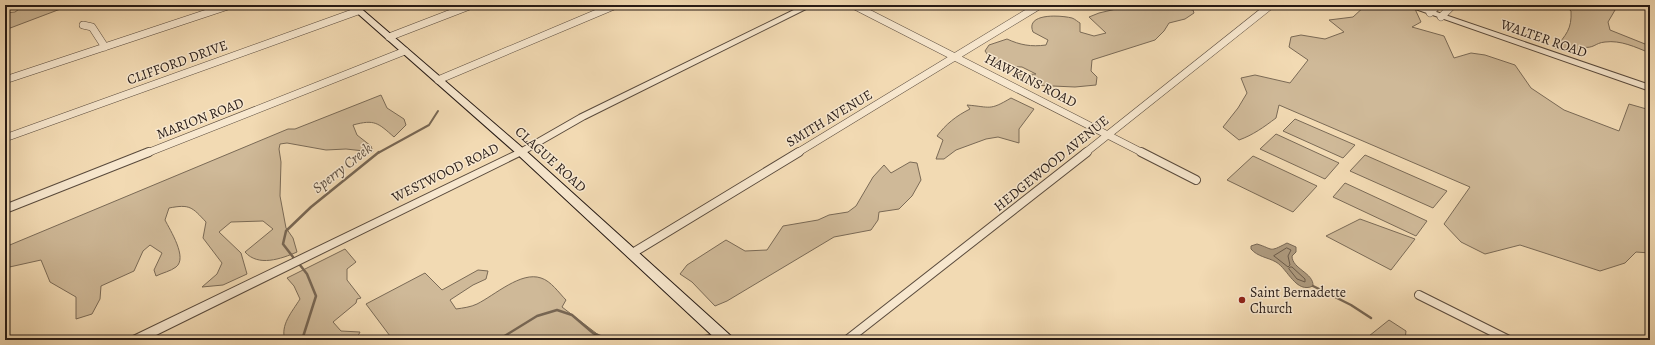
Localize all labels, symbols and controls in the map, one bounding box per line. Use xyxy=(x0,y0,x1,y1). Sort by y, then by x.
street label: WALTER ROAD xyxy=(1497,14,1590,62)
street label: CLIFFORD DRIVE xyxy=(124,35,230,90)
street label: HAWKINS ROAD xyxy=(981,49,1080,112)
street label: SMITH AVENUE xyxy=(783,85,876,152)
street label: MARION ROAD xyxy=(154,93,247,144)
street label: HEDGEWOOD AVENUE xyxy=(990,111,1113,216)
street label: CLAGUE ROAD xyxy=(511,122,591,197)
water label: Sperry Creek xyxy=(308,138,376,198)
street label: WESTWOOD ROAD xyxy=(388,138,502,207)
place label: Saint Bernadette Church xyxy=(1250,283,1346,318)
marker: Saint Bernadette Church xyxy=(1237,295,1247,305)

